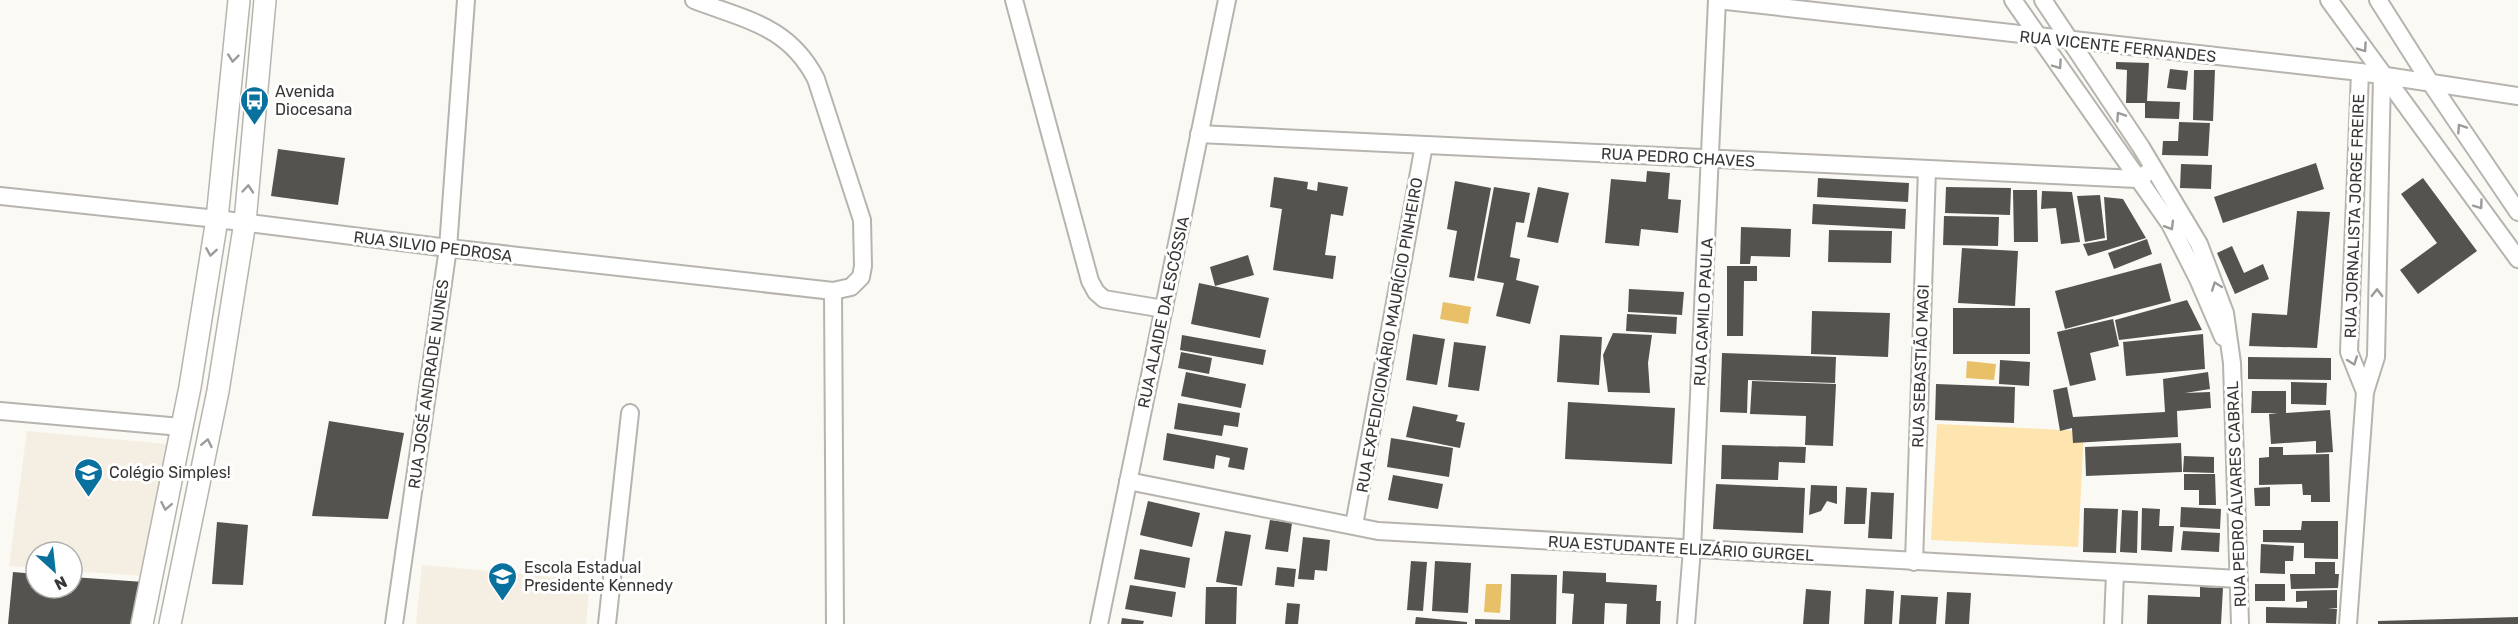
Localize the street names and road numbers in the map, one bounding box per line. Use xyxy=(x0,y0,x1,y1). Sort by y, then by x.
street label: RUA VICENTE FERNANDES xyxy=(2019,27,2217,66)
street label: RUA JORNALISTA JORGE FREIRE xyxy=(2341,94,2368,339)
street label: RUA PEDRO CHAVES xyxy=(1601,144,1755,171)
street label: RUA EXPEDICIONÁRIO MAURÍCIO PINHEIRO xyxy=(1352,176,1427,494)
street label: RUA ALAIDE DA ESCÓSSIA xyxy=(1133,214,1193,410)
street label: RUA SILVIO PEDROSA xyxy=(352,227,514,266)
street label: RUA CAMILO PAULA xyxy=(1690,237,1717,387)
street label: RUA JOSÉ ANDRADE NUNES xyxy=(404,278,453,490)
street label: RUA SEBASTIÃO MAGI xyxy=(1908,284,1933,448)
street label: RUA PEDRO ÁLVARES CABRAL xyxy=(2223,381,2250,607)
street label: RUA ESTUDANTE ELIZÁRIO GURGEL xyxy=(1547,532,1814,565)

